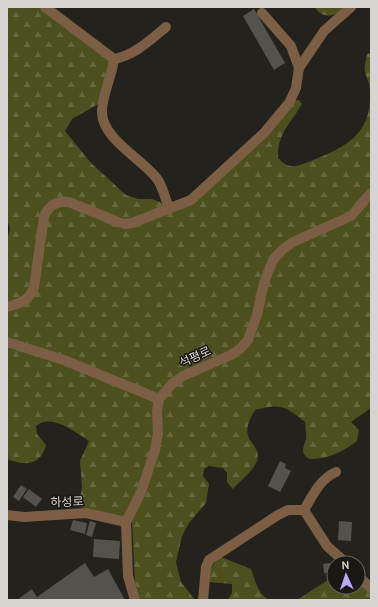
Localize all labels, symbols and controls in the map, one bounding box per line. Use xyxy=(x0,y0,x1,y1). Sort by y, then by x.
street label: 석평로 xyxy=(177,343,213,370)
street label: 하성로 xyxy=(50,493,84,510)
north arrow xyxy=(326,555,366,595)
text: N xyxy=(341,558,350,572)

